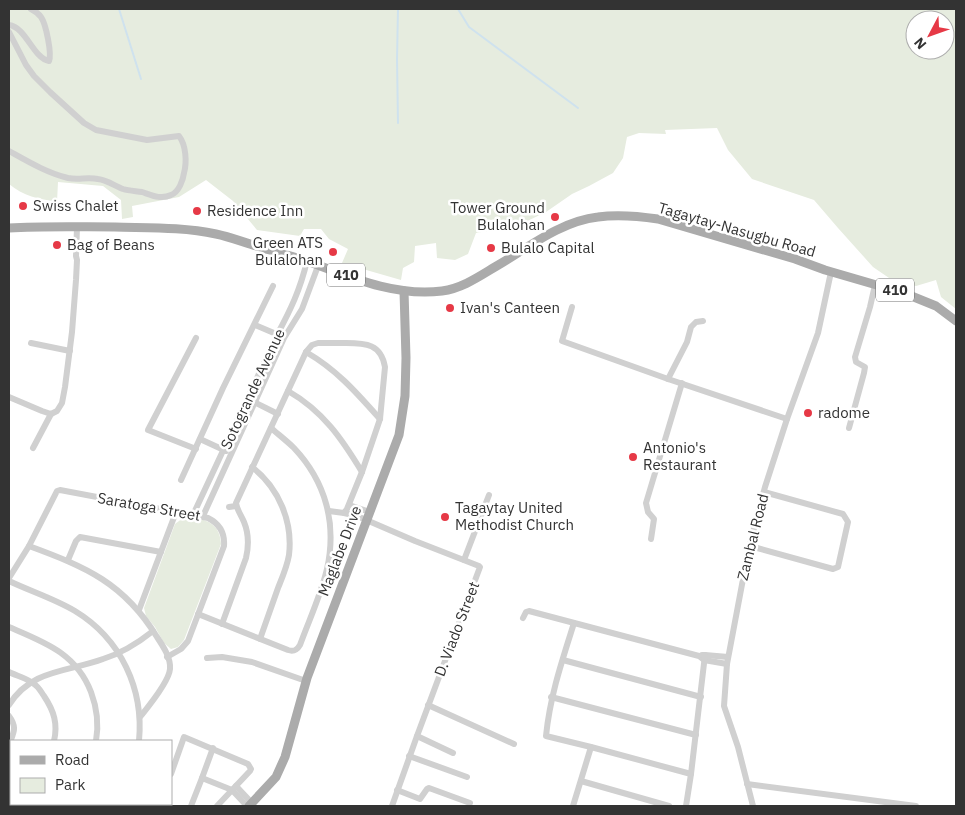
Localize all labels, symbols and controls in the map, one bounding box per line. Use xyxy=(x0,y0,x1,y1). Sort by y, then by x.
north arrow xyxy=(905,10,955,60)
text: N xyxy=(910,34,930,53)
place label: Swiss Chalet xyxy=(33,196,118,215)
place label: Tower Ground Bulalohan xyxy=(450,198,545,234)
street label: Tagaytay-Nasugbu Road xyxy=(656,198,818,261)
marker: Swiss Chalet xyxy=(17,200,29,212)
place label: Residence Inn xyxy=(207,201,303,220)
marker: Residence Inn xyxy=(191,205,203,217)
marker: Tower Ground Bulalohan xyxy=(549,211,561,223)
place label: Green ATS Bulalohan xyxy=(253,233,323,269)
place label: Bag of Beans xyxy=(67,235,155,254)
place label: Bulalo Capital xyxy=(501,238,595,257)
marker: Bag of Beans xyxy=(51,239,63,251)
marker: Bulalo Capital xyxy=(485,242,497,254)
marker: Green ATS Bulalohan xyxy=(327,246,339,258)
road number: 410 xyxy=(327,264,365,286)
road number: 410 xyxy=(876,278,914,302)
place label: Ivan's Canteen xyxy=(460,298,560,317)
marker: Ivan's Canteen xyxy=(444,302,456,314)
street label: Sotogrande Avenue xyxy=(216,325,289,452)
place label: radome xyxy=(818,403,870,422)
marker: radome xyxy=(802,407,814,419)
place label: Antonio's Restaurant xyxy=(643,438,717,474)
marker: Antonio's Restaurant xyxy=(627,451,639,463)
street label: Saratoga Street xyxy=(96,488,202,525)
street label: Zambal Road xyxy=(733,492,772,582)
place label: Tagaytay United Methodist Church xyxy=(455,498,574,534)
street label: Maglabe Drive xyxy=(314,503,366,599)
marker: Tagaytay United Methodist Church xyxy=(439,511,451,523)
street label: D. Viado Street xyxy=(430,579,483,679)
legend xyxy=(10,740,172,805)
text: Road xyxy=(55,750,90,769)
text: Park xyxy=(55,775,85,794)

